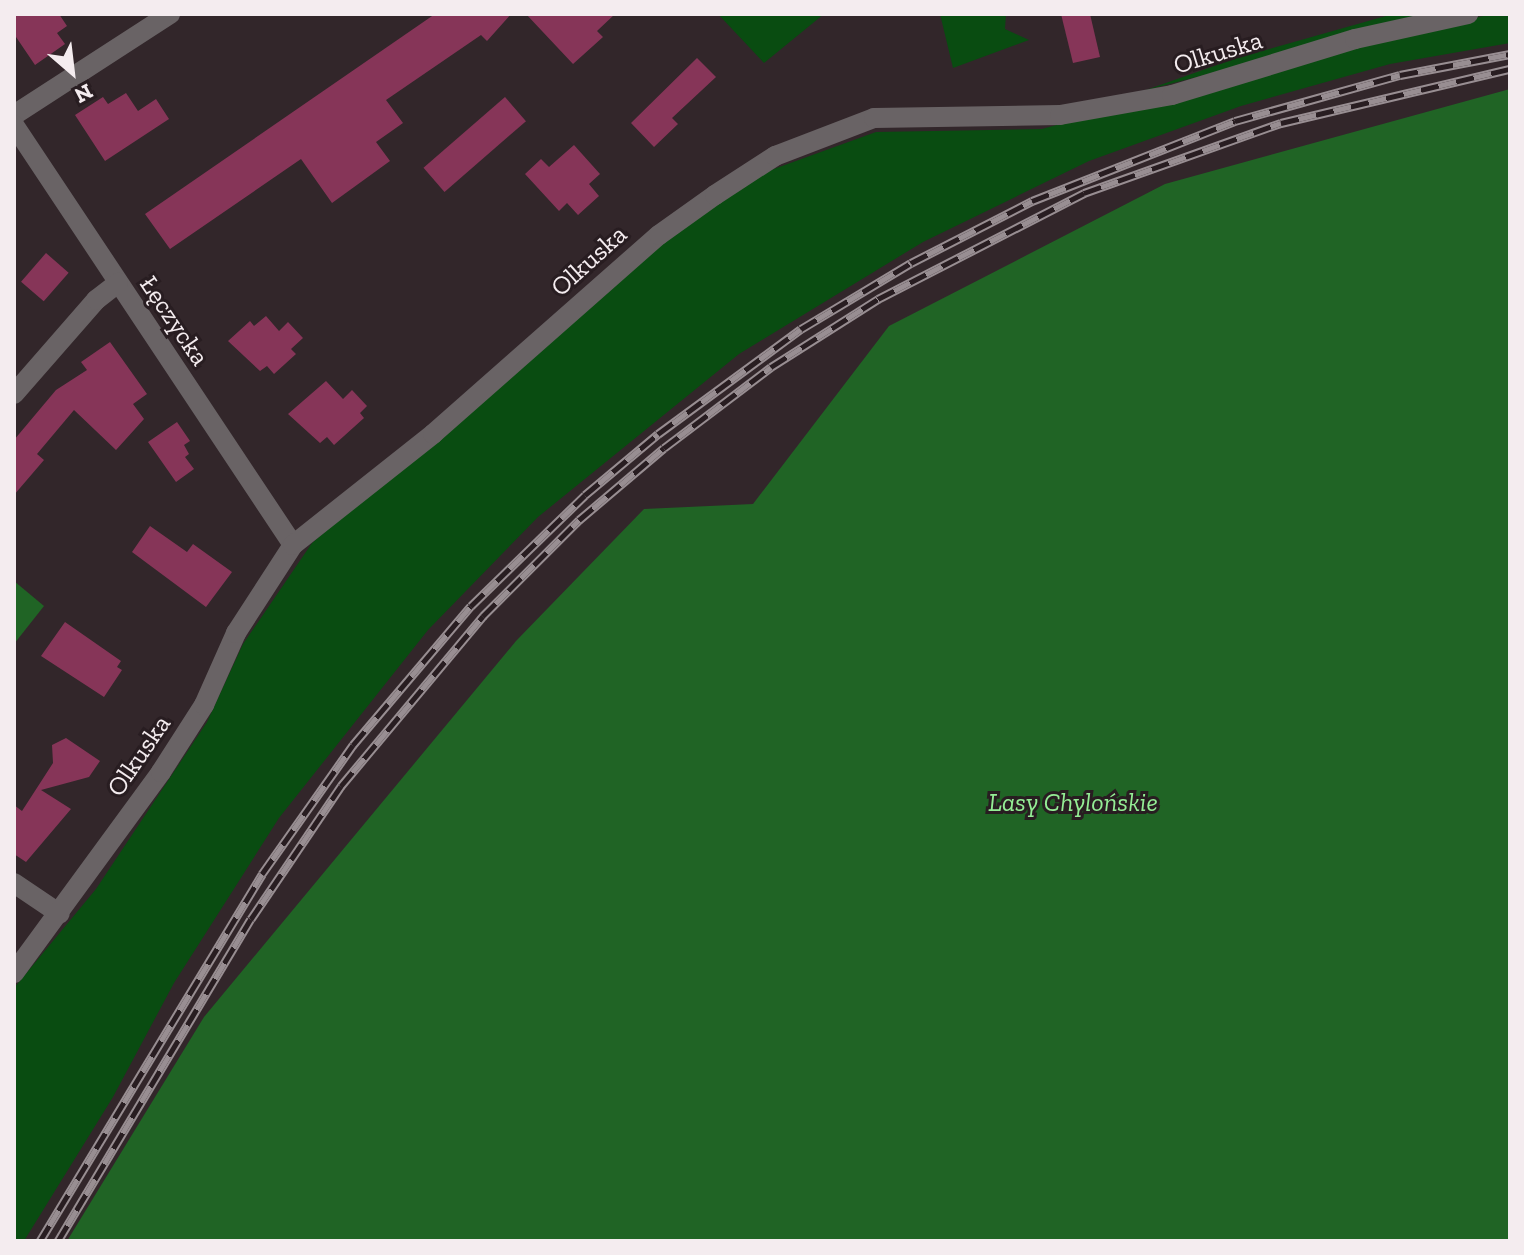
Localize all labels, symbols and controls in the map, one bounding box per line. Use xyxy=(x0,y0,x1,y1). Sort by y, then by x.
street label: Olkuska xyxy=(1170,25,1266,81)
north arrow xyxy=(32,32,112,112)
text: N xyxy=(70,78,97,109)
street label: Olkuska xyxy=(545,219,633,303)
street label: Łęczycka xyxy=(133,270,215,372)
street label: Olkuska xyxy=(101,710,177,802)
park label: Lasy Chylońskie xyxy=(988,787,1158,819)

